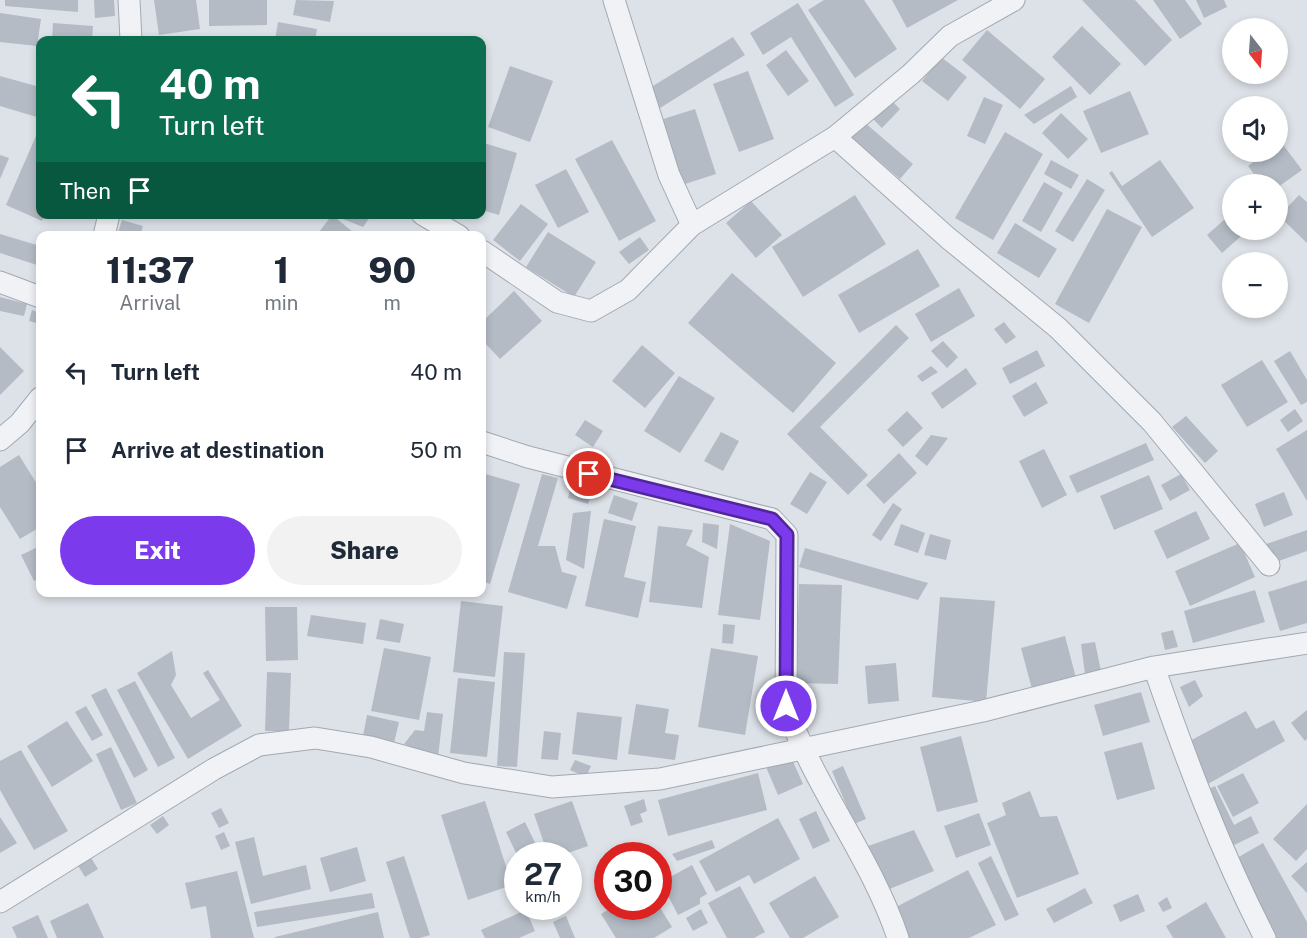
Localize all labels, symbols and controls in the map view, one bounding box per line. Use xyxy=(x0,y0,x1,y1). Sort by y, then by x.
north arrow xyxy=(1222,18,1288,84)
map controls xyxy=(1222,18,1288,318)
text: 40 m xyxy=(159,59,261,108)
icon: left xyxy=(60,60,138,138)
button: sound xyxy=(1222,96,1288,162)
text: Turn left xyxy=(159,109,265,141)
icon: arrive xyxy=(123,174,156,207)
button: + xyxy=(1222,174,1288,240)
text: Then xyxy=(60,178,111,204)
text: 11:37 xyxy=(106,249,195,291)
text: 1 xyxy=(274,249,289,291)
text: 90 xyxy=(368,249,416,291)
button: − xyxy=(1222,252,1288,318)
text: Arrival xyxy=(119,291,181,315)
text: min xyxy=(264,291,298,315)
text: m xyxy=(384,291,401,315)
icon: left xyxy=(60,356,93,389)
text: Turn left xyxy=(111,359,200,385)
text: 40 m xyxy=(410,359,462,385)
icon: arrive xyxy=(60,434,93,467)
text: Arrive at destination xyxy=(111,437,324,463)
text: 50 m xyxy=(410,437,462,463)
pin xyxy=(563,448,614,499)
icon: arrive xyxy=(572,457,605,490)
button: Exit xyxy=(60,516,255,585)
button: Share xyxy=(267,516,462,585)
position arrow xyxy=(754,674,818,738)
speed limit sign: 30 xyxy=(594,842,672,920)
text: 27 xyxy=(524,856,562,892)
text: km/h xyxy=(525,888,561,905)

